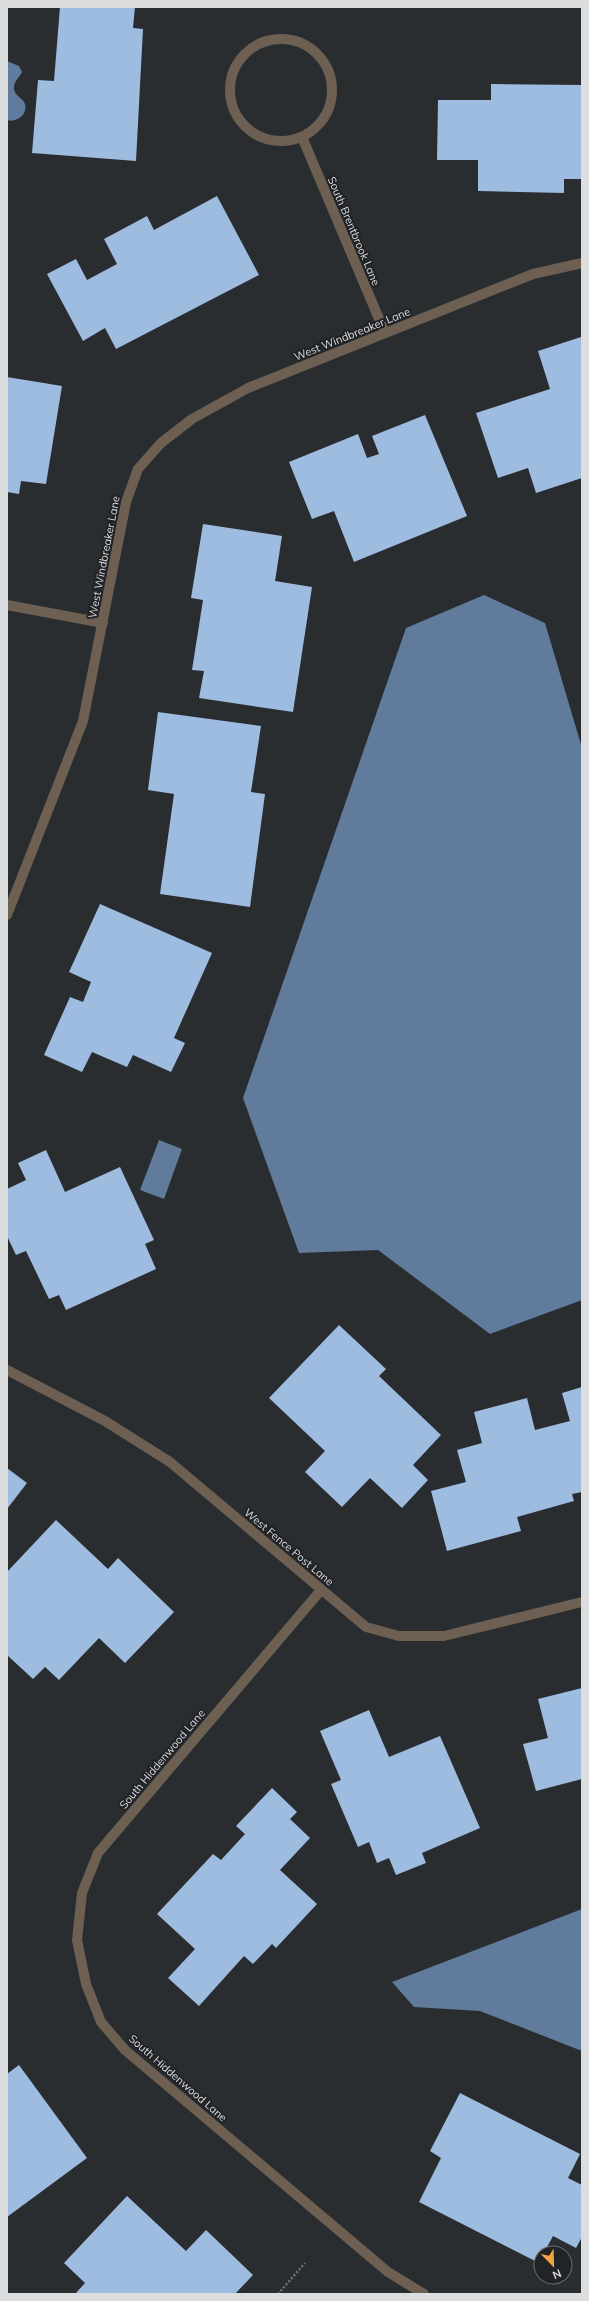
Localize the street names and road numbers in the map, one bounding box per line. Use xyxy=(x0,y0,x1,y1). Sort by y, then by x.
street label: South Brentbrook Lane xyxy=(325,174,383,288)
street label: West Windbreaker Lane xyxy=(292,304,412,364)
street label: West Windbreaker Lane xyxy=(85,495,123,619)
street label: West Fence Post Lane xyxy=(241,1505,337,1589)
street label: South Hiddenwood Lane xyxy=(116,1706,208,1812)
street label: South Hiddenwood Lane xyxy=(126,2031,230,2125)

